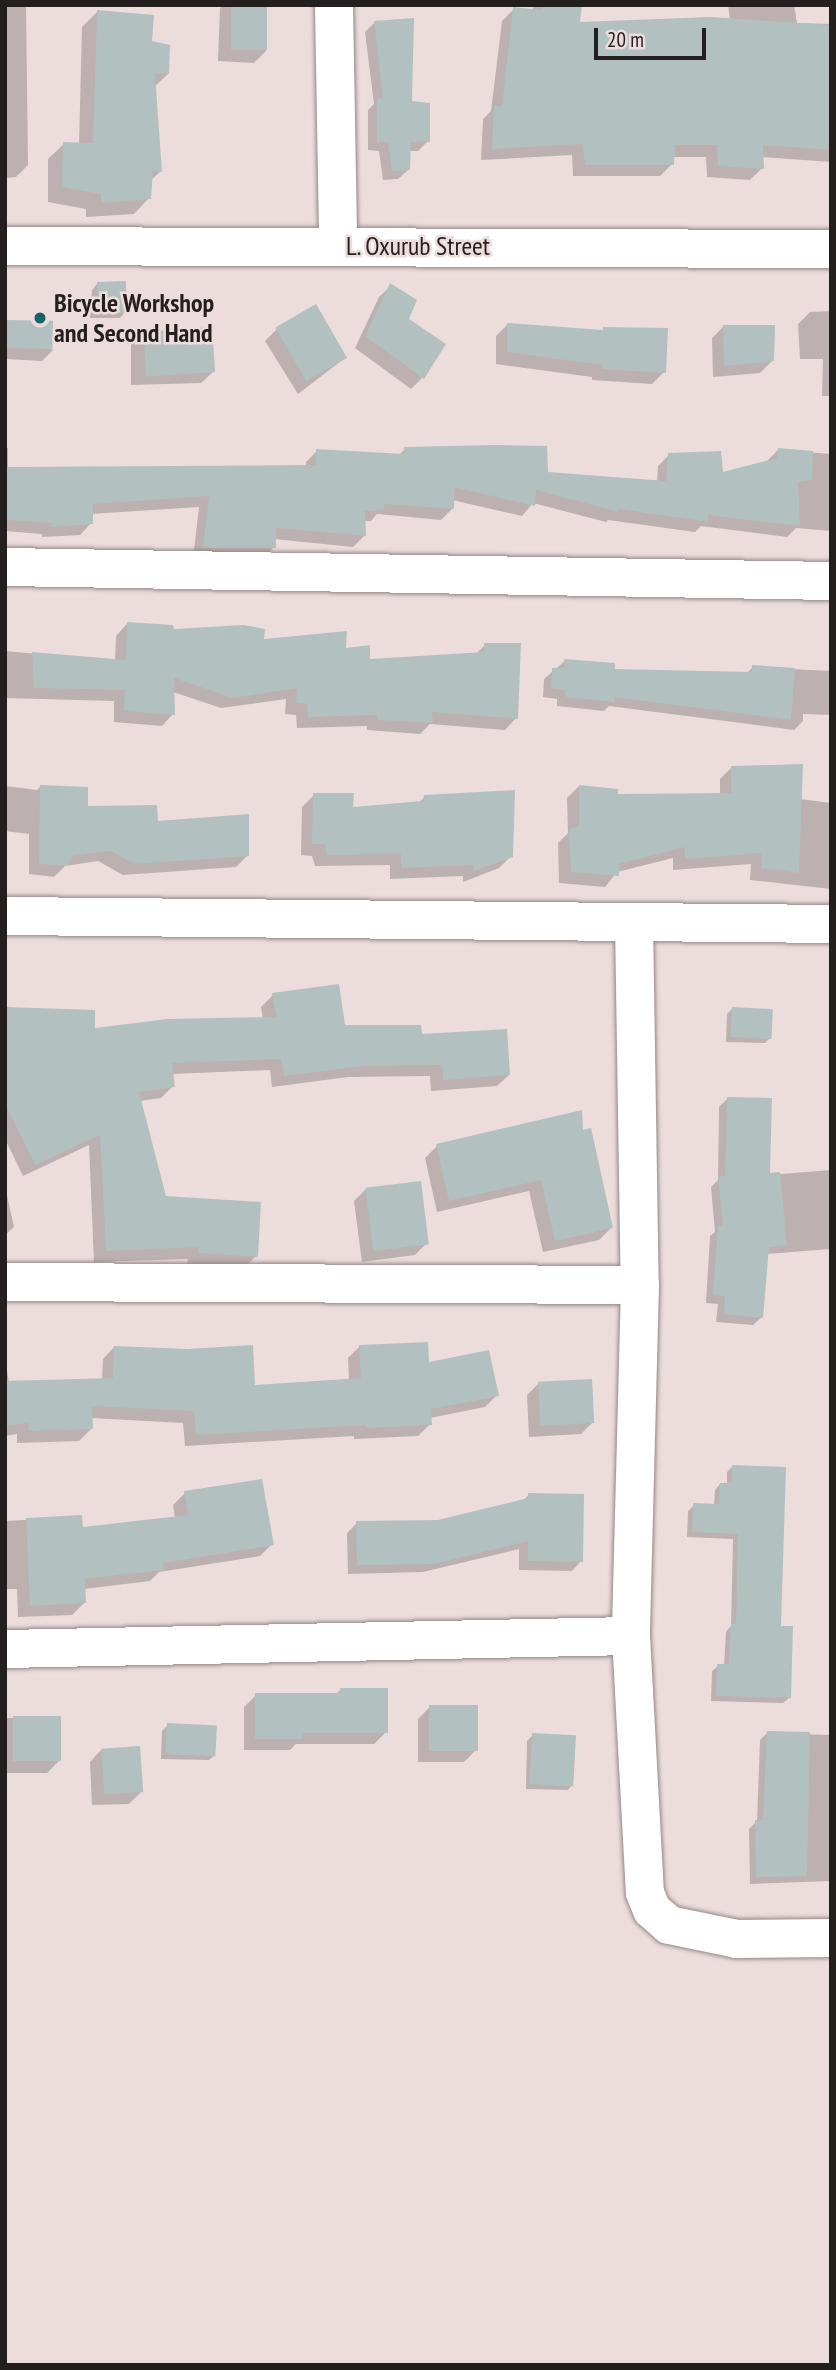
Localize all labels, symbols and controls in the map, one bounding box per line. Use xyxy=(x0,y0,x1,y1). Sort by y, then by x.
scale bar xyxy=(598,14,710,58)
text: 20 m xyxy=(607,26,644,53)
street label: L. Oxurub Street xyxy=(345,230,491,262)
place label: Bicycle Workshop and Second Hand xyxy=(54,287,215,348)
marker: Bicycle Workshop and Second Hand xyxy=(32,310,48,326)

